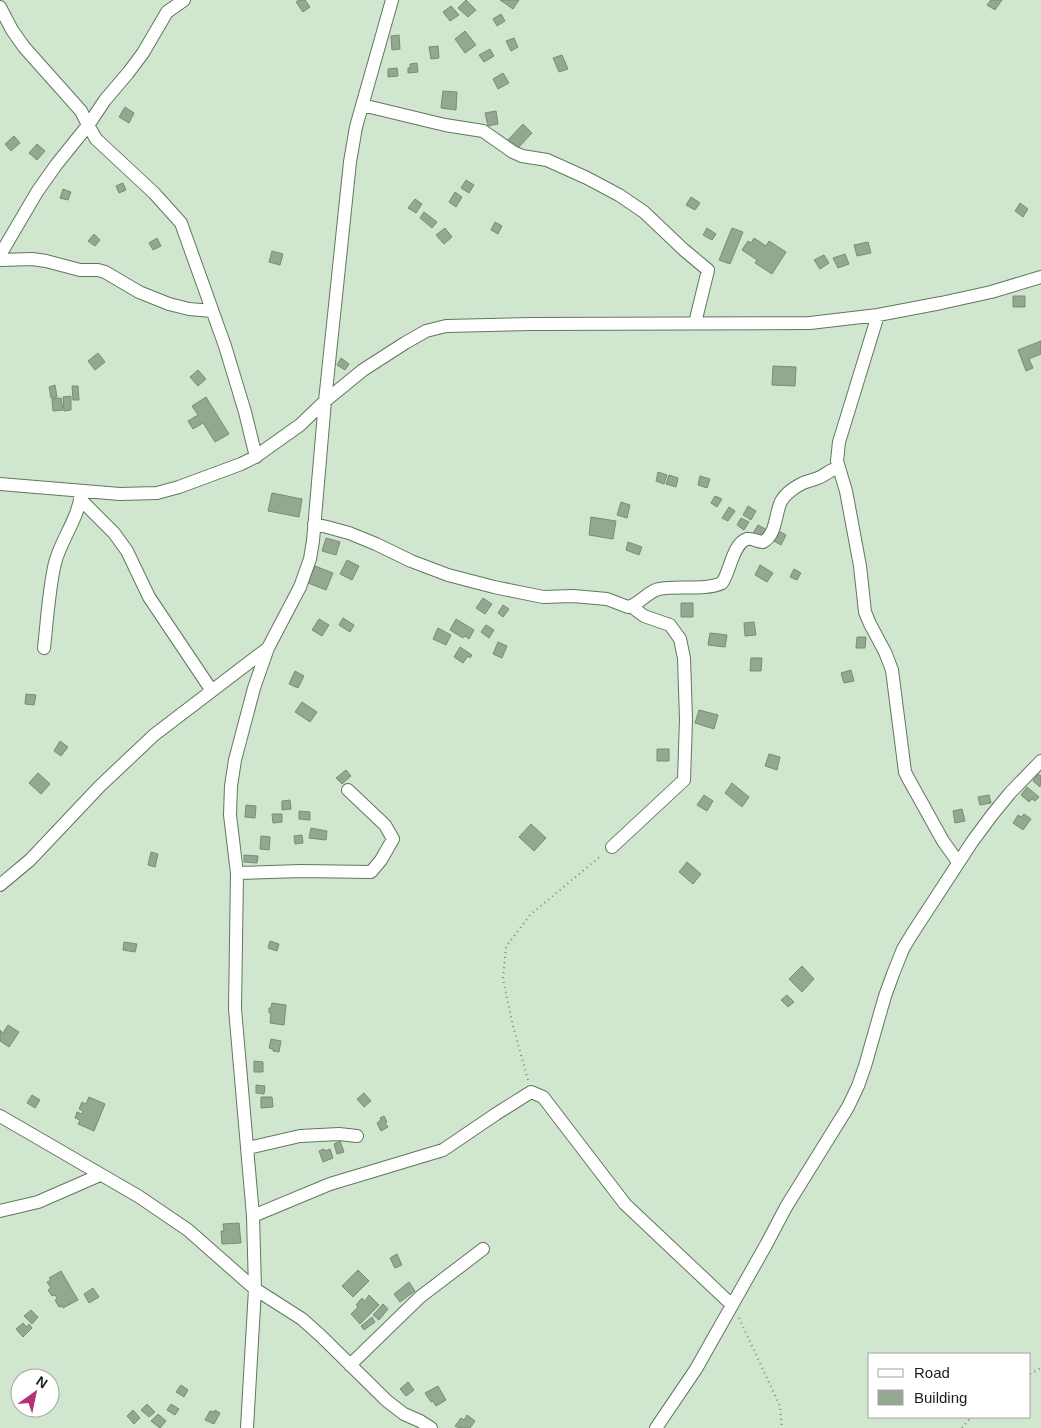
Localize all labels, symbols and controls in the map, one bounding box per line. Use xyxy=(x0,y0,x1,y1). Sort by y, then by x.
legend xyxy=(868,1353,1031,1418)
text: Road xyxy=(914,1364,950,1381)
north arrow xyxy=(10,1368,60,1418)
text: N xyxy=(33,1373,51,1392)
text: Building xyxy=(914,1389,967,1406)

